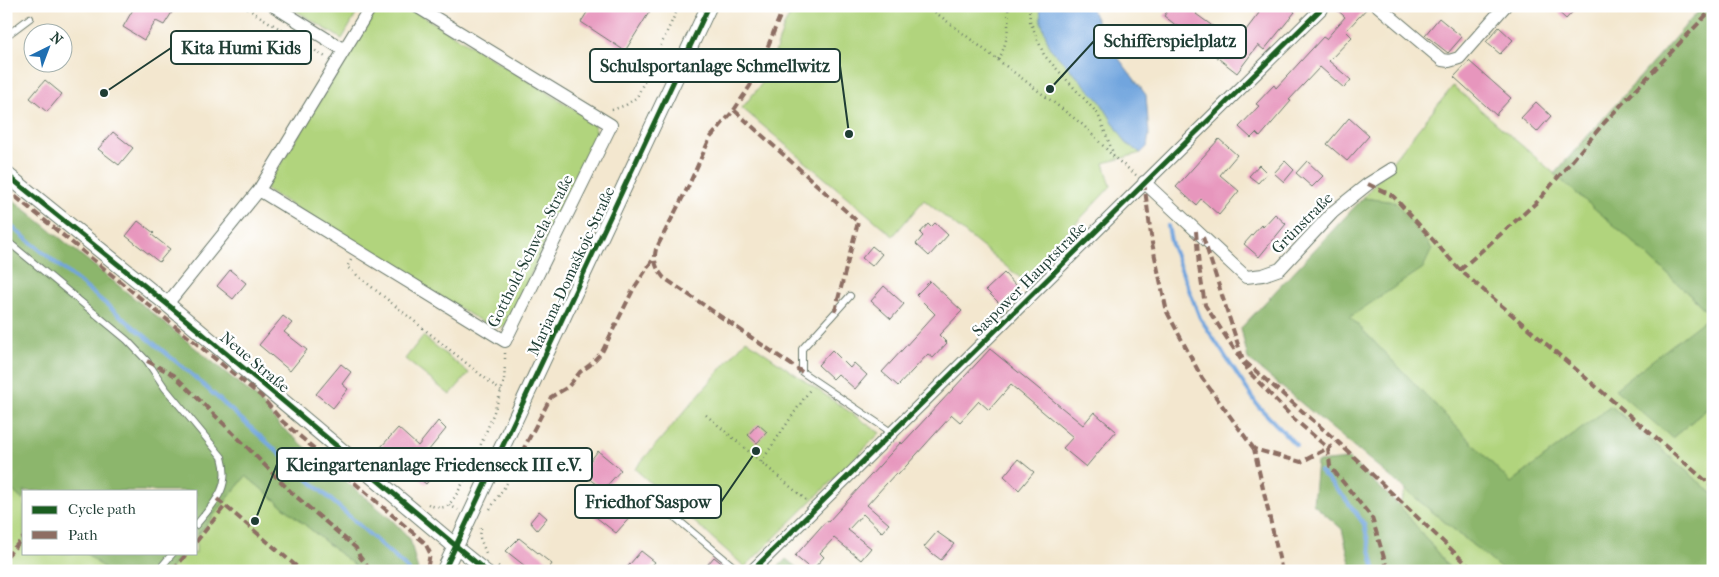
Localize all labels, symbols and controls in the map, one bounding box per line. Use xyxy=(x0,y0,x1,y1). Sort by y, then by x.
north arrow xyxy=(22,22,72,72)
callout: Schifferspielplatz xyxy=(1094,25,1246,58)
text: N xyxy=(47,29,66,49)
callout: Kita Humi Kids xyxy=(171,31,311,64)
text: Schifferspielplatz xyxy=(1104,31,1236,52)
text: Kita Humi Kids xyxy=(181,38,301,59)
callout: Schulsportanlage Schmellwitz xyxy=(590,49,840,82)
text: Schulsportanlage Schmellwitz xyxy=(600,56,830,77)
street label: Gotthold-Schwela-Straße xyxy=(483,171,577,331)
street label: Marjana-Domaškojc-Straße xyxy=(523,183,619,359)
street label: Grünstraße xyxy=(1267,188,1337,258)
street label: Saspower Hauptstraße xyxy=(968,218,1090,340)
street label: Neue Straße xyxy=(216,327,294,397)
callout: Kleingartenanlage Friedenseck III e.V. xyxy=(277,448,592,481)
text: Kleingartenanlage Friedenseck III e.V. xyxy=(286,455,582,476)
callout: Friedhof Saspow xyxy=(575,485,721,518)
legend xyxy=(22,490,198,554)
text: Friedhof Saspow xyxy=(584,492,713,513)
text: Cycle path xyxy=(68,500,136,518)
text: Path xyxy=(68,526,98,544)

